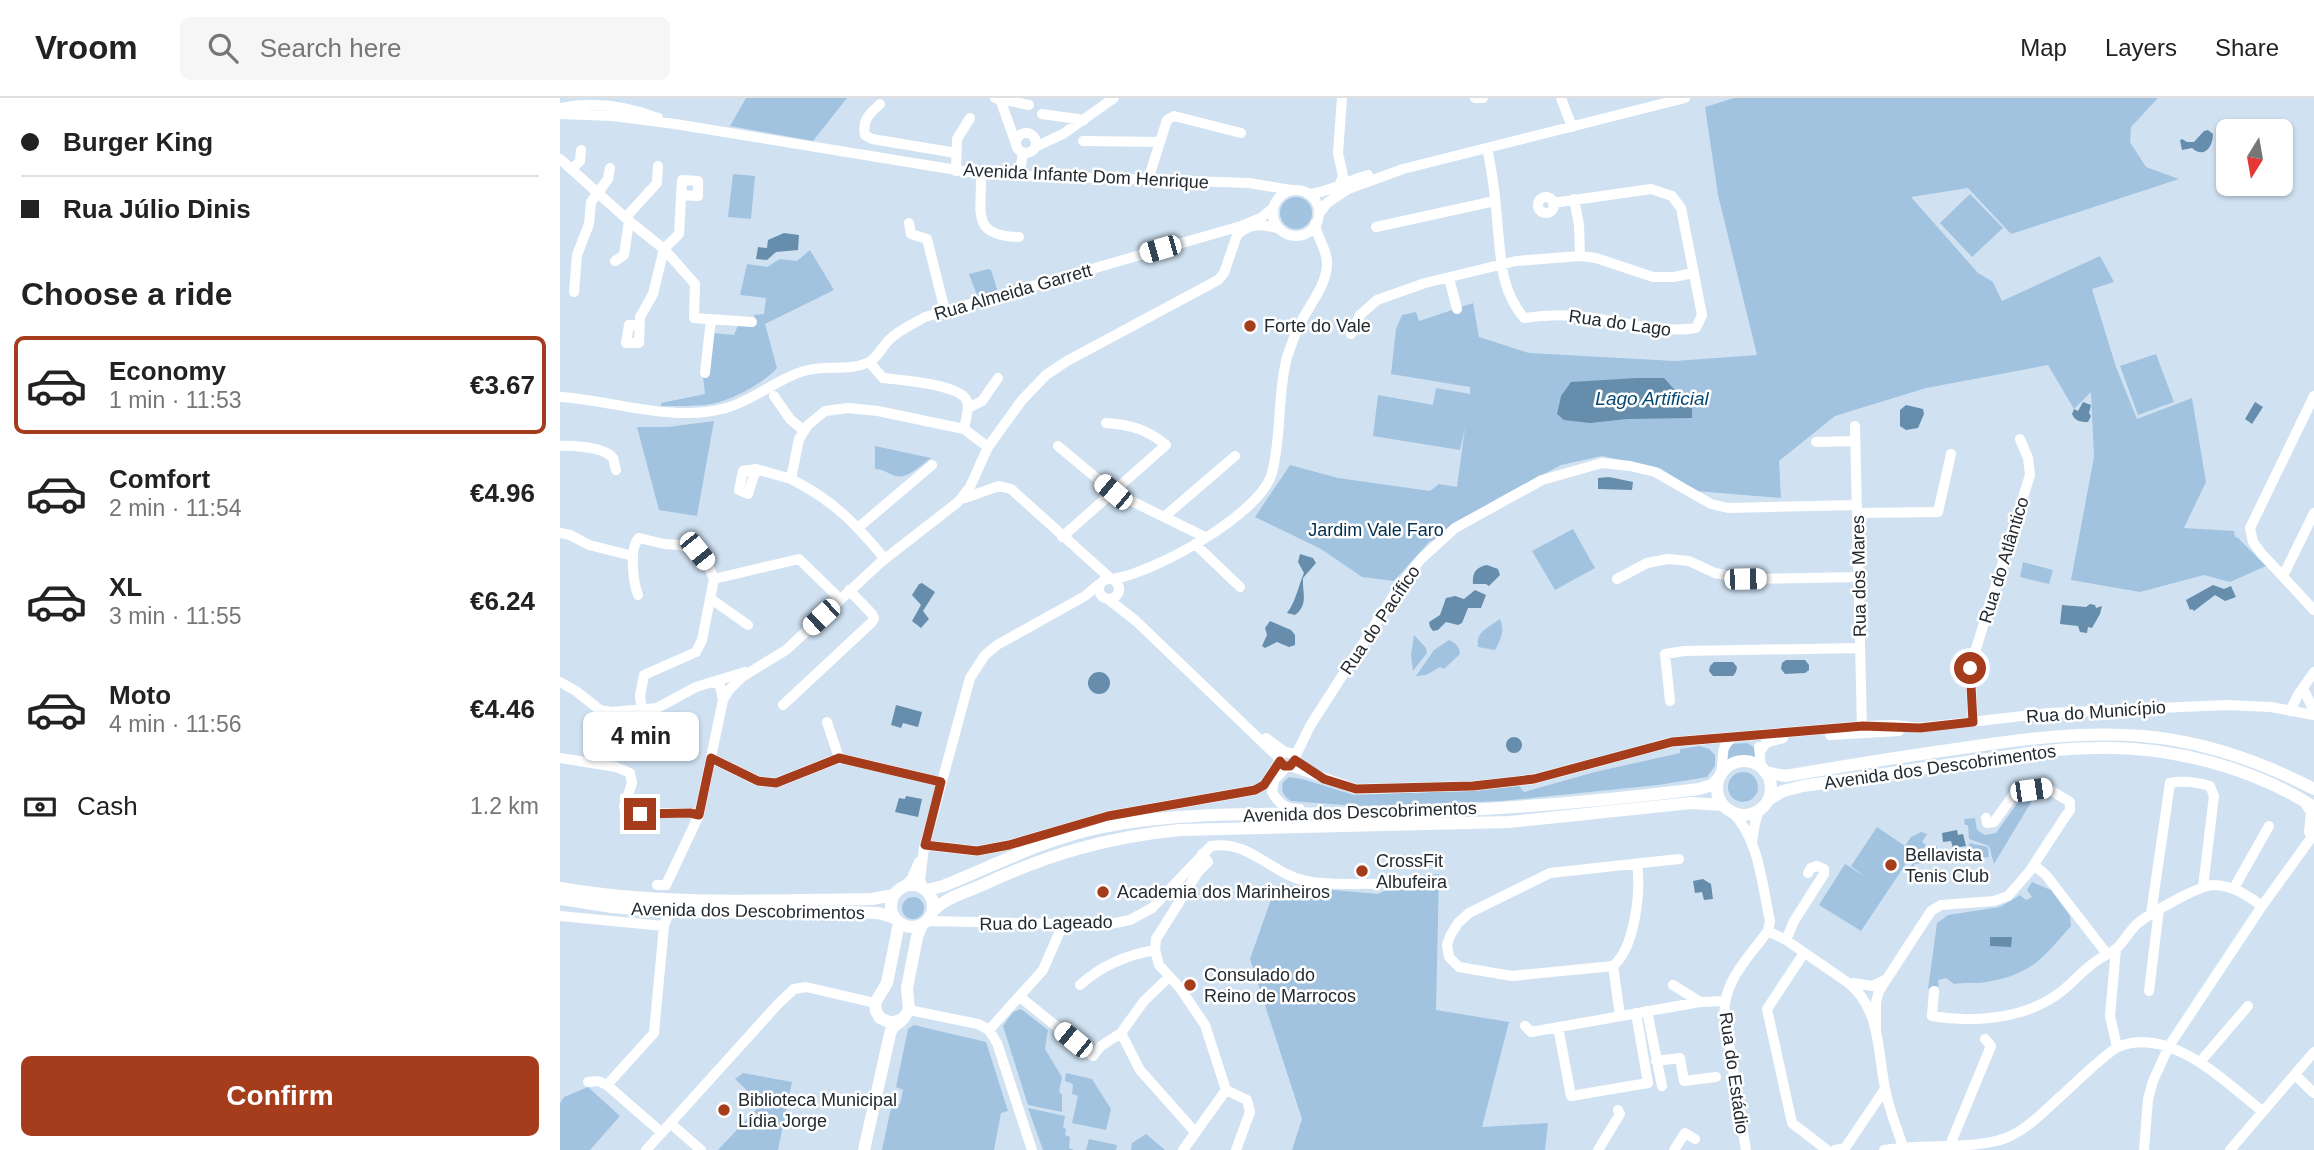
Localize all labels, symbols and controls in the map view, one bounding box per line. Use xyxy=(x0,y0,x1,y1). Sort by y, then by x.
search box xyxy=(180,17,670,80)
text: Vroom xyxy=(35,29,138,66)
icon: search xyxy=(204,29,242,67)
text: Search here xyxy=(260,33,401,63)
text: Map xyxy=(2020,34,2067,61)
text: Layers xyxy=(2105,34,2177,61)
text: Share xyxy=(2215,34,2279,61)
north arrow xyxy=(2216,119,2292,196)
map controls xyxy=(2216,119,2293,196)
text: Burger King xyxy=(63,127,213,157)
street label: Avenida Infante Dom Henrique xyxy=(963,160,1209,192)
text: Rua Júlio Dinis xyxy=(63,194,251,224)
car xyxy=(1137,233,1184,265)
street label: Rua Almeida Garrett xyxy=(932,260,1094,324)
text: Choose a ride xyxy=(21,276,233,312)
street label: Rua do Lago xyxy=(1568,306,1672,340)
place label: Forte do Vale xyxy=(1264,316,1371,336)
marker: Forte do Vale xyxy=(1242,318,1258,334)
icon: car xyxy=(25,354,88,417)
text: Economy xyxy=(109,356,226,386)
text: €3.67 xyxy=(470,370,535,400)
text: 1 min · 11:53 xyxy=(109,387,242,413)
water label: Lago Artificial xyxy=(1595,388,1709,409)
icon: car xyxy=(25,462,88,525)
text: Comfort xyxy=(109,464,210,494)
car xyxy=(1091,470,1136,514)
text: €4.96 xyxy=(470,478,535,508)
street label: Rua do Atlântico xyxy=(1975,494,2033,626)
text: 2 min · 11:54 xyxy=(109,495,242,521)
street label: Rua dos Mares xyxy=(1848,515,1870,637)
park label: Jardim Vale Faro xyxy=(1308,520,1444,540)
car xyxy=(676,528,719,574)
street label: Rua do Pacífico xyxy=(1336,562,1424,678)
car xyxy=(1724,568,1767,590)
icon: car xyxy=(25,570,88,633)
text: XL xyxy=(109,572,142,602)
text: €6.24 xyxy=(470,586,535,616)
car xyxy=(799,595,844,639)
text: 3 min · 11:55 xyxy=(109,603,242,629)
route start xyxy=(1954,652,1986,684)
icon: car xyxy=(25,678,88,741)
text: Moto xyxy=(109,680,171,710)
text: €4.46 xyxy=(470,694,535,724)
street label: Rua do Município xyxy=(2025,697,2167,727)
text: 4 min · 11:56 xyxy=(109,711,242,737)
callout: 4 min xyxy=(582,712,698,762)
text: 4 min xyxy=(611,723,671,749)
street label: Avenida dos Descobrimentos xyxy=(1823,741,2057,793)
car xyxy=(2009,777,2054,803)
icon: cash xyxy=(21,788,59,826)
text: Cash xyxy=(77,791,138,821)
text: 1.2 km xyxy=(470,793,539,819)
route end xyxy=(624,798,656,830)
street label: Avenida dos Descobrimentos xyxy=(1243,798,1477,826)
place label: Bellavista Tenis Club xyxy=(1905,845,1989,886)
place label: CrossFit Albufeira xyxy=(1376,851,1448,892)
marker: Bellavista Tenis Club xyxy=(1883,857,1899,873)
marker: CrossFit Albufeira xyxy=(1354,863,1370,879)
place label: Academia dos Marinheiros xyxy=(1117,882,1330,902)
marker: Academia dos Marinheiros xyxy=(1095,884,1111,900)
street label: Avenida dos Descobrimentos xyxy=(631,899,865,923)
street label: Rua do Lageado xyxy=(979,912,1113,934)
place label: Consulado do Reino de Marrocos xyxy=(1204,965,1356,1006)
marker: Consulado do Reino de Marrocos xyxy=(1182,977,1198,993)
street label: Rua do Estádio xyxy=(1716,1011,1752,1135)
car xyxy=(1051,1019,1096,1061)
button: Confirm xyxy=(21,1056,539,1136)
place label: Biblioteca Municipal Lídia Jorge xyxy=(738,1090,897,1131)
marker: Biblioteca Municipal Lídia Jorge xyxy=(716,1102,732,1118)

